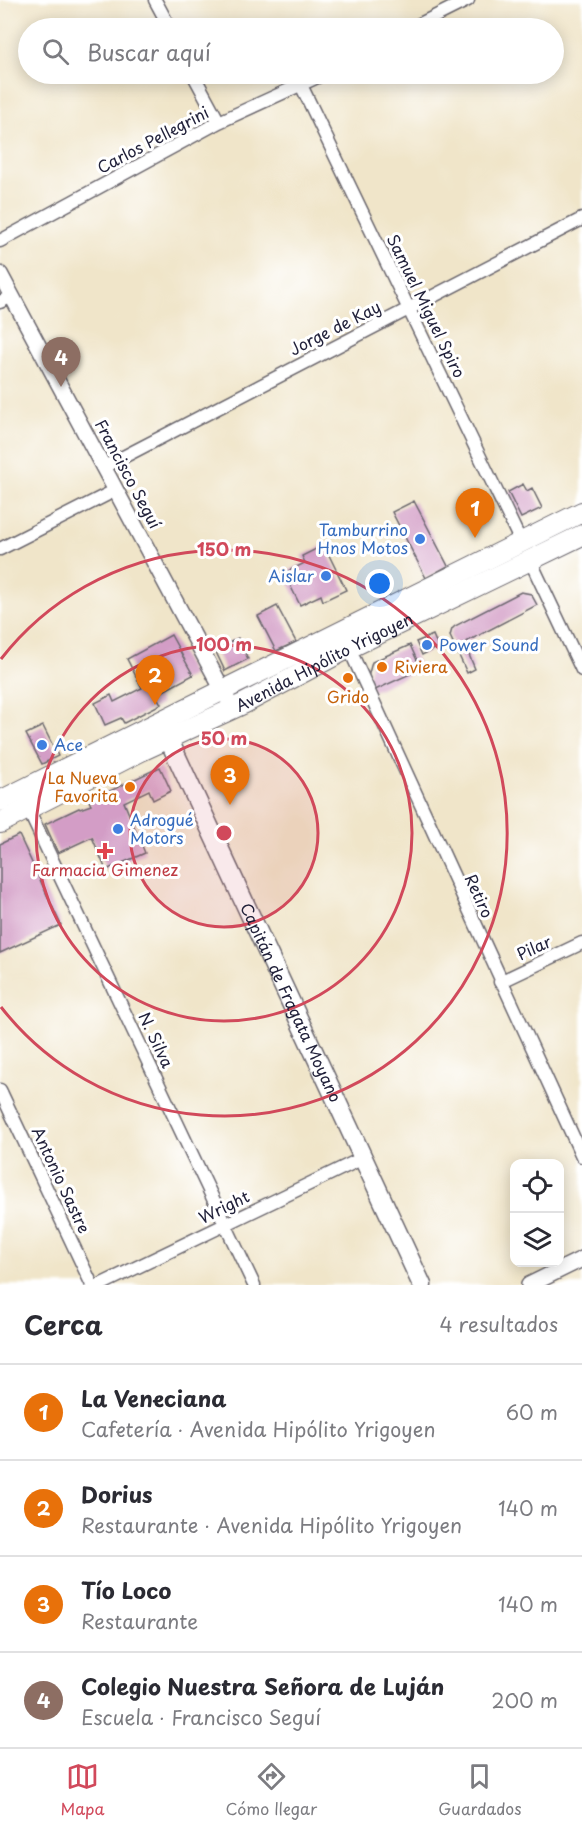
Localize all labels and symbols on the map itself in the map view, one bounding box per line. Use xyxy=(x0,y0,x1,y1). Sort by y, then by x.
street label: Carlos Pellegrini xyxy=(92,100,213,179)
street label: Samuel Miguel Spiro xyxy=(382,230,472,382)
street label: Jorge de Kay xyxy=(285,294,384,360)
pin: 4 xyxy=(42,338,80,387)
street label: Francisco Seguí xyxy=(90,415,168,533)
pin: 1 xyxy=(456,488,494,538)
place label: Tamburrino Hnos Motos xyxy=(318,517,408,559)
marker: Tamburrino Hnos Motos xyxy=(413,532,427,546)
text: 150 m xyxy=(197,535,251,562)
place label: Aislar xyxy=(268,563,315,587)
marker: Aislar xyxy=(319,569,333,583)
your location xyxy=(365,569,394,598)
street label: Avenida Hipólito Yrigoyen xyxy=(231,606,417,717)
text: 100 m xyxy=(196,630,252,657)
place label: Power Sound xyxy=(439,632,539,656)
marker: Power Sound xyxy=(420,638,434,652)
place label: Riviera xyxy=(394,654,448,678)
pin: 2 xyxy=(136,656,174,705)
marker: Riviera xyxy=(375,660,389,674)
marker: Grido xyxy=(341,671,355,685)
place label: Grido xyxy=(327,684,369,708)
text: 50 m xyxy=(201,724,247,751)
place label: Ace xyxy=(54,732,83,756)
marker: Ace xyxy=(35,738,49,752)
pin: 3 xyxy=(210,756,250,805)
place label: La Nueva Favorita xyxy=(47,765,118,807)
marker: La Nueva Favorita xyxy=(123,780,137,794)
place label: Adrogué Motors xyxy=(130,807,194,849)
marker: Adrogué Motors xyxy=(111,822,125,836)
centre of rings xyxy=(214,823,234,843)
marker: Farmacia Gimenez xyxy=(98,844,112,858)
place label: Farmacia Gimenez xyxy=(32,857,179,881)
street label: Retiro xyxy=(460,870,500,922)
street label: Capitán de Fragata Moyano xyxy=(235,898,348,1106)
street label: Pilar xyxy=(512,928,556,966)
street label: N. Silva xyxy=(134,1008,180,1072)
street label: Antonio Sastre xyxy=(27,1122,97,1237)
street label: Wright xyxy=(194,1183,253,1229)

